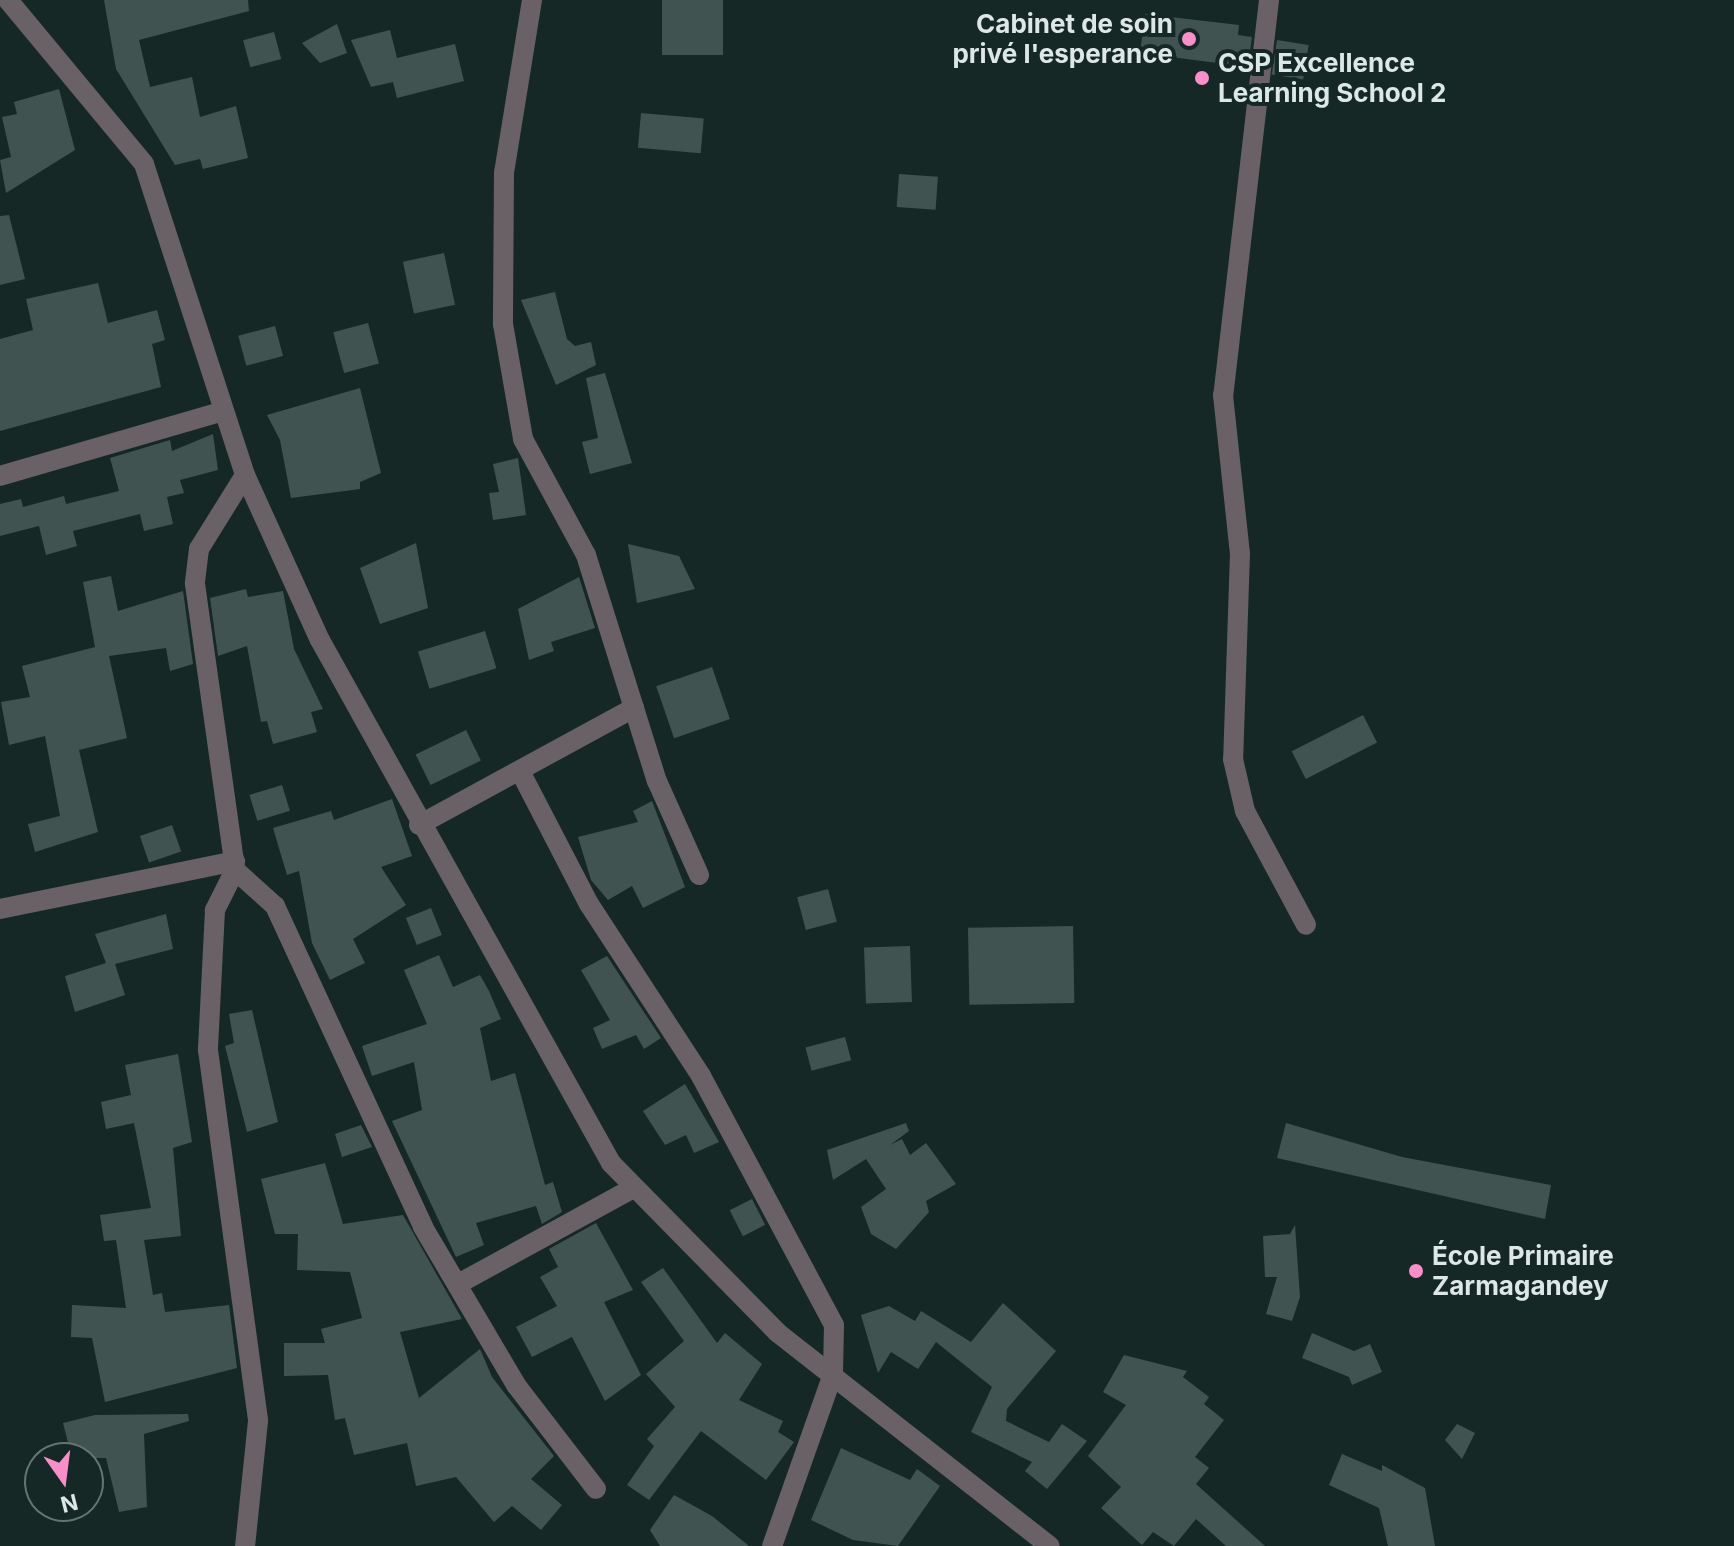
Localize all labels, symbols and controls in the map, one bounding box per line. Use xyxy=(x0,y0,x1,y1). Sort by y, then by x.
place label: Cabinet de soin privé l'esperance xyxy=(952,8,1173,70)
marker: Cabinet de soin privé l'esperance xyxy=(1180,30,1198,48)
place label: CSP Excellence Learning School 2 xyxy=(1218,47,1446,108)
marker: CSP Excellence Learning School 2 xyxy=(1193,69,1211,87)
place label: École Primaire Zarmagandey xyxy=(1432,1240,1614,1302)
marker: École Primaire Zarmagandey xyxy=(1407,1262,1425,1280)
north arrow xyxy=(24,1442,104,1522)
text: N xyxy=(58,1489,81,1518)

